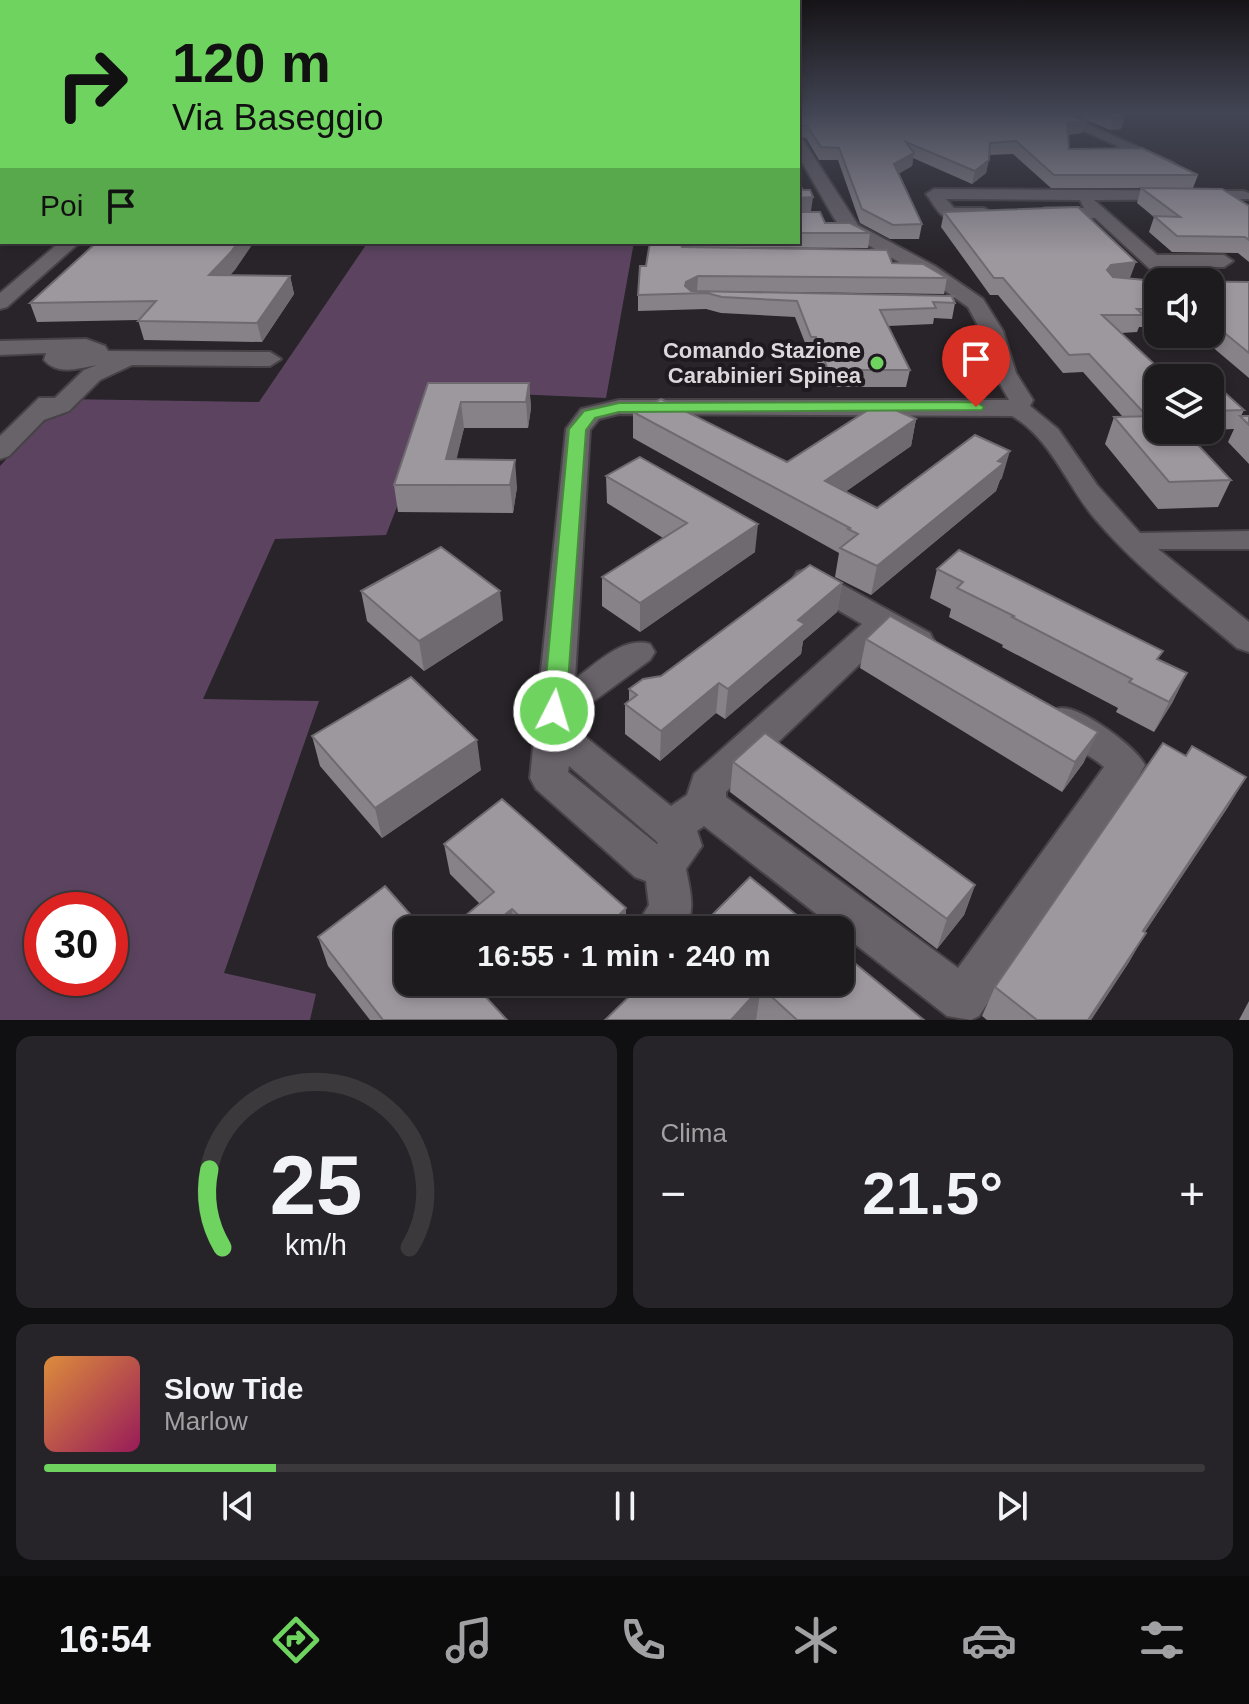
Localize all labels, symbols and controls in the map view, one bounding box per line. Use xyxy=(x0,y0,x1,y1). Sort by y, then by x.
text: 120 m xyxy=(172,31,331,94)
icon: right xyxy=(40,32,144,136)
text: Via Baseggio xyxy=(172,97,384,138)
icon: arrive xyxy=(99,184,143,228)
text: Poi xyxy=(40,189,83,222)
map controls xyxy=(1144,268,1224,444)
button: sound xyxy=(1144,268,1224,348)
pin xyxy=(942,325,1010,407)
icon: arrive xyxy=(954,337,998,381)
place label: Comando Stazione Carabinieri Spinea xyxy=(663,338,862,388)
marker: Comando Stazione Carabinieri Spinea xyxy=(868,354,886,372)
button: layers xyxy=(1144,364,1224,444)
position arrow xyxy=(512,669,596,753)
speed limit sign: 30 xyxy=(24,892,128,996)
text: 16:55 · 1 min · 240 m xyxy=(477,939,771,972)
text: Clima xyxy=(661,1118,727,1148)
text: 25 xyxy=(270,1139,363,1232)
text: 21.5° xyxy=(862,1160,1003,1227)
text: − xyxy=(661,1169,686,1218)
text: + xyxy=(1179,1169,1205,1218)
text: km/h xyxy=(285,1229,347,1261)
text: Slow Tide xyxy=(164,1372,303,1405)
text: Marlow xyxy=(164,1406,248,1436)
icon: previous xyxy=(216,1484,260,1528)
icon: pause xyxy=(603,1484,647,1528)
icon: next xyxy=(990,1484,1034,1528)
icon: directions xyxy=(268,1612,324,1668)
icon: music xyxy=(441,1612,497,1668)
icon: phone xyxy=(615,1612,671,1668)
icon: climate xyxy=(788,1612,844,1668)
icon: car xyxy=(961,1612,1017,1668)
icon: filters xyxy=(1134,1612,1190,1668)
text: 16:54 xyxy=(59,1619,151,1660)

